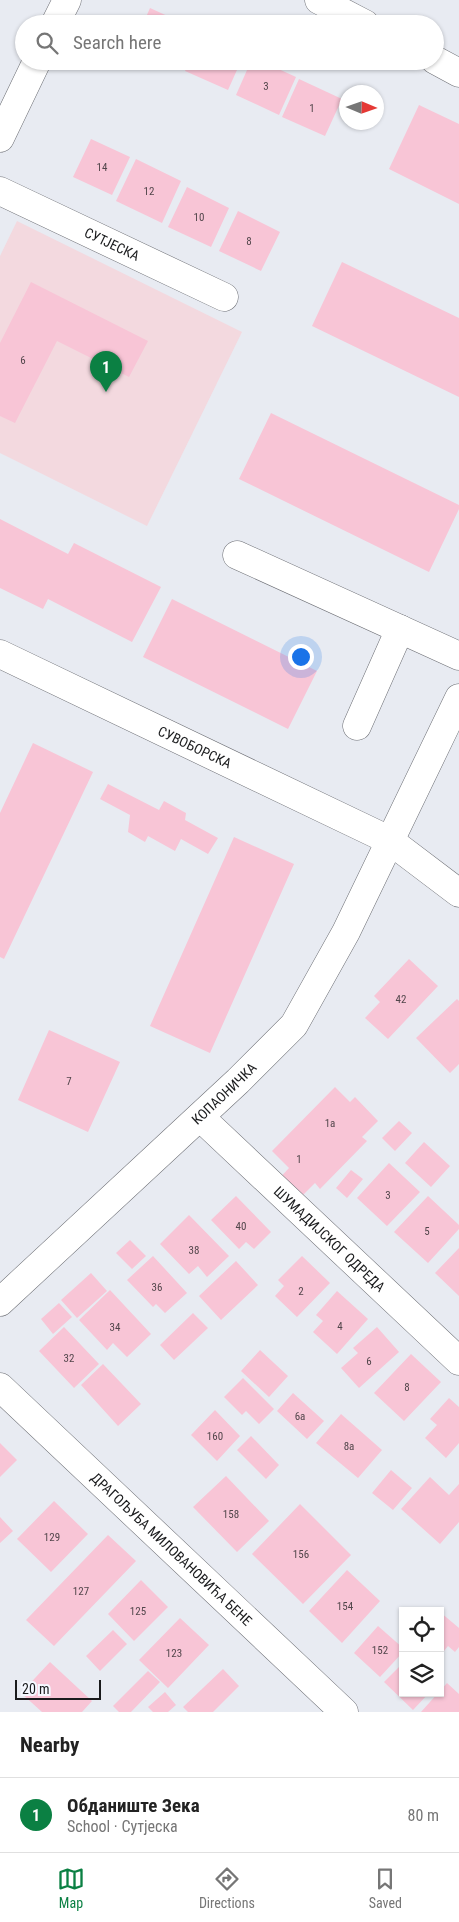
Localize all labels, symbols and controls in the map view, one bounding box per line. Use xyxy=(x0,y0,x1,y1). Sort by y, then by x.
search box xyxy=(15,15,444,70)
icon: search xyxy=(33,29,61,57)
text: Search here xyxy=(73,31,161,54)
house number: 3 xyxy=(263,80,269,93)
north arrow xyxy=(339,85,384,130)
house number: 1 xyxy=(309,102,315,115)
house number: 14 xyxy=(97,161,108,174)
house number: 12 xyxy=(144,185,154,198)
house number: 10 xyxy=(194,211,204,224)
street label: СУТЈЕСКА xyxy=(82,224,142,264)
house number: 8 xyxy=(246,235,252,248)
pin: 1 xyxy=(90,351,122,392)
house number: 6 xyxy=(20,354,26,367)
your location xyxy=(288,644,314,670)
street label: СУВОБОРСКА xyxy=(156,723,234,772)
house number: 42 xyxy=(396,993,406,1006)
street label: КОПАОНИЧКА xyxy=(188,1059,260,1128)
house number: 7 xyxy=(66,1075,72,1088)
house number: 1a xyxy=(325,1117,335,1130)
house number: 1 xyxy=(296,1153,302,1166)
street label: ШУМАДИЈСКОГ ОДРЕДА xyxy=(271,1183,388,1295)
house number: 3 xyxy=(385,1189,391,1202)
house number: 40 xyxy=(236,1220,246,1233)
house number: 5 xyxy=(424,1225,430,1238)
house number: 38 xyxy=(189,1244,199,1257)
house number: 36 xyxy=(152,1281,162,1294)
house number: 2 xyxy=(298,1285,304,1298)
house number: 4 xyxy=(337,1320,343,1333)
house number: 34 xyxy=(110,1321,121,1334)
house number: 32 xyxy=(64,1352,74,1365)
house number: 6 xyxy=(366,1355,372,1368)
house number: 8 xyxy=(404,1381,410,1394)
house number: 6a xyxy=(295,1410,305,1423)
house number: 160 xyxy=(207,1430,223,1443)
house number: 8a xyxy=(344,1440,354,1453)
street label: ДРАГОЉУБА МИЛОВАНОВИЋА БЕНЕ xyxy=(88,1469,255,1629)
house number: 158 xyxy=(223,1508,239,1521)
house number: 129 xyxy=(44,1531,60,1544)
house number: 156 xyxy=(293,1548,309,1561)
house number: 127 xyxy=(73,1585,89,1598)
house number: 154 xyxy=(337,1600,354,1613)
house number: 125 xyxy=(130,1605,146,1618)
map controls xyxy=(399,1607,444,1697)
button: locate xyxy=(399,1607,444,1652)
house number: 152 xyxy=(372,1644,388,1657)
house number: 123 xyxy=(166,1647,182,1660)
button: layers xyxy=(399,1652,444,1697)
scale bar xyxy=(15,1677,101,1700)
text: 20 m xyxy=(22,1681,50,1697)
text: Nearby xyxy=(20,1733,79,1757)
text: Обданиште Зека xyxy=(67,1794,200,1817)
text: 1 xyxy=(32,1806,40,1825)
text: 80 m xyxy=(407,1806,439,1825)
text: School · Сутјеска xyxy=(67,1817,178,1836)
tab: Map xyxy=(57,1865,85,1911)
tab: Directions xyxy=(199,1865,255,1911)
tab: Saved xyxy=(369,1865,402,1911)

